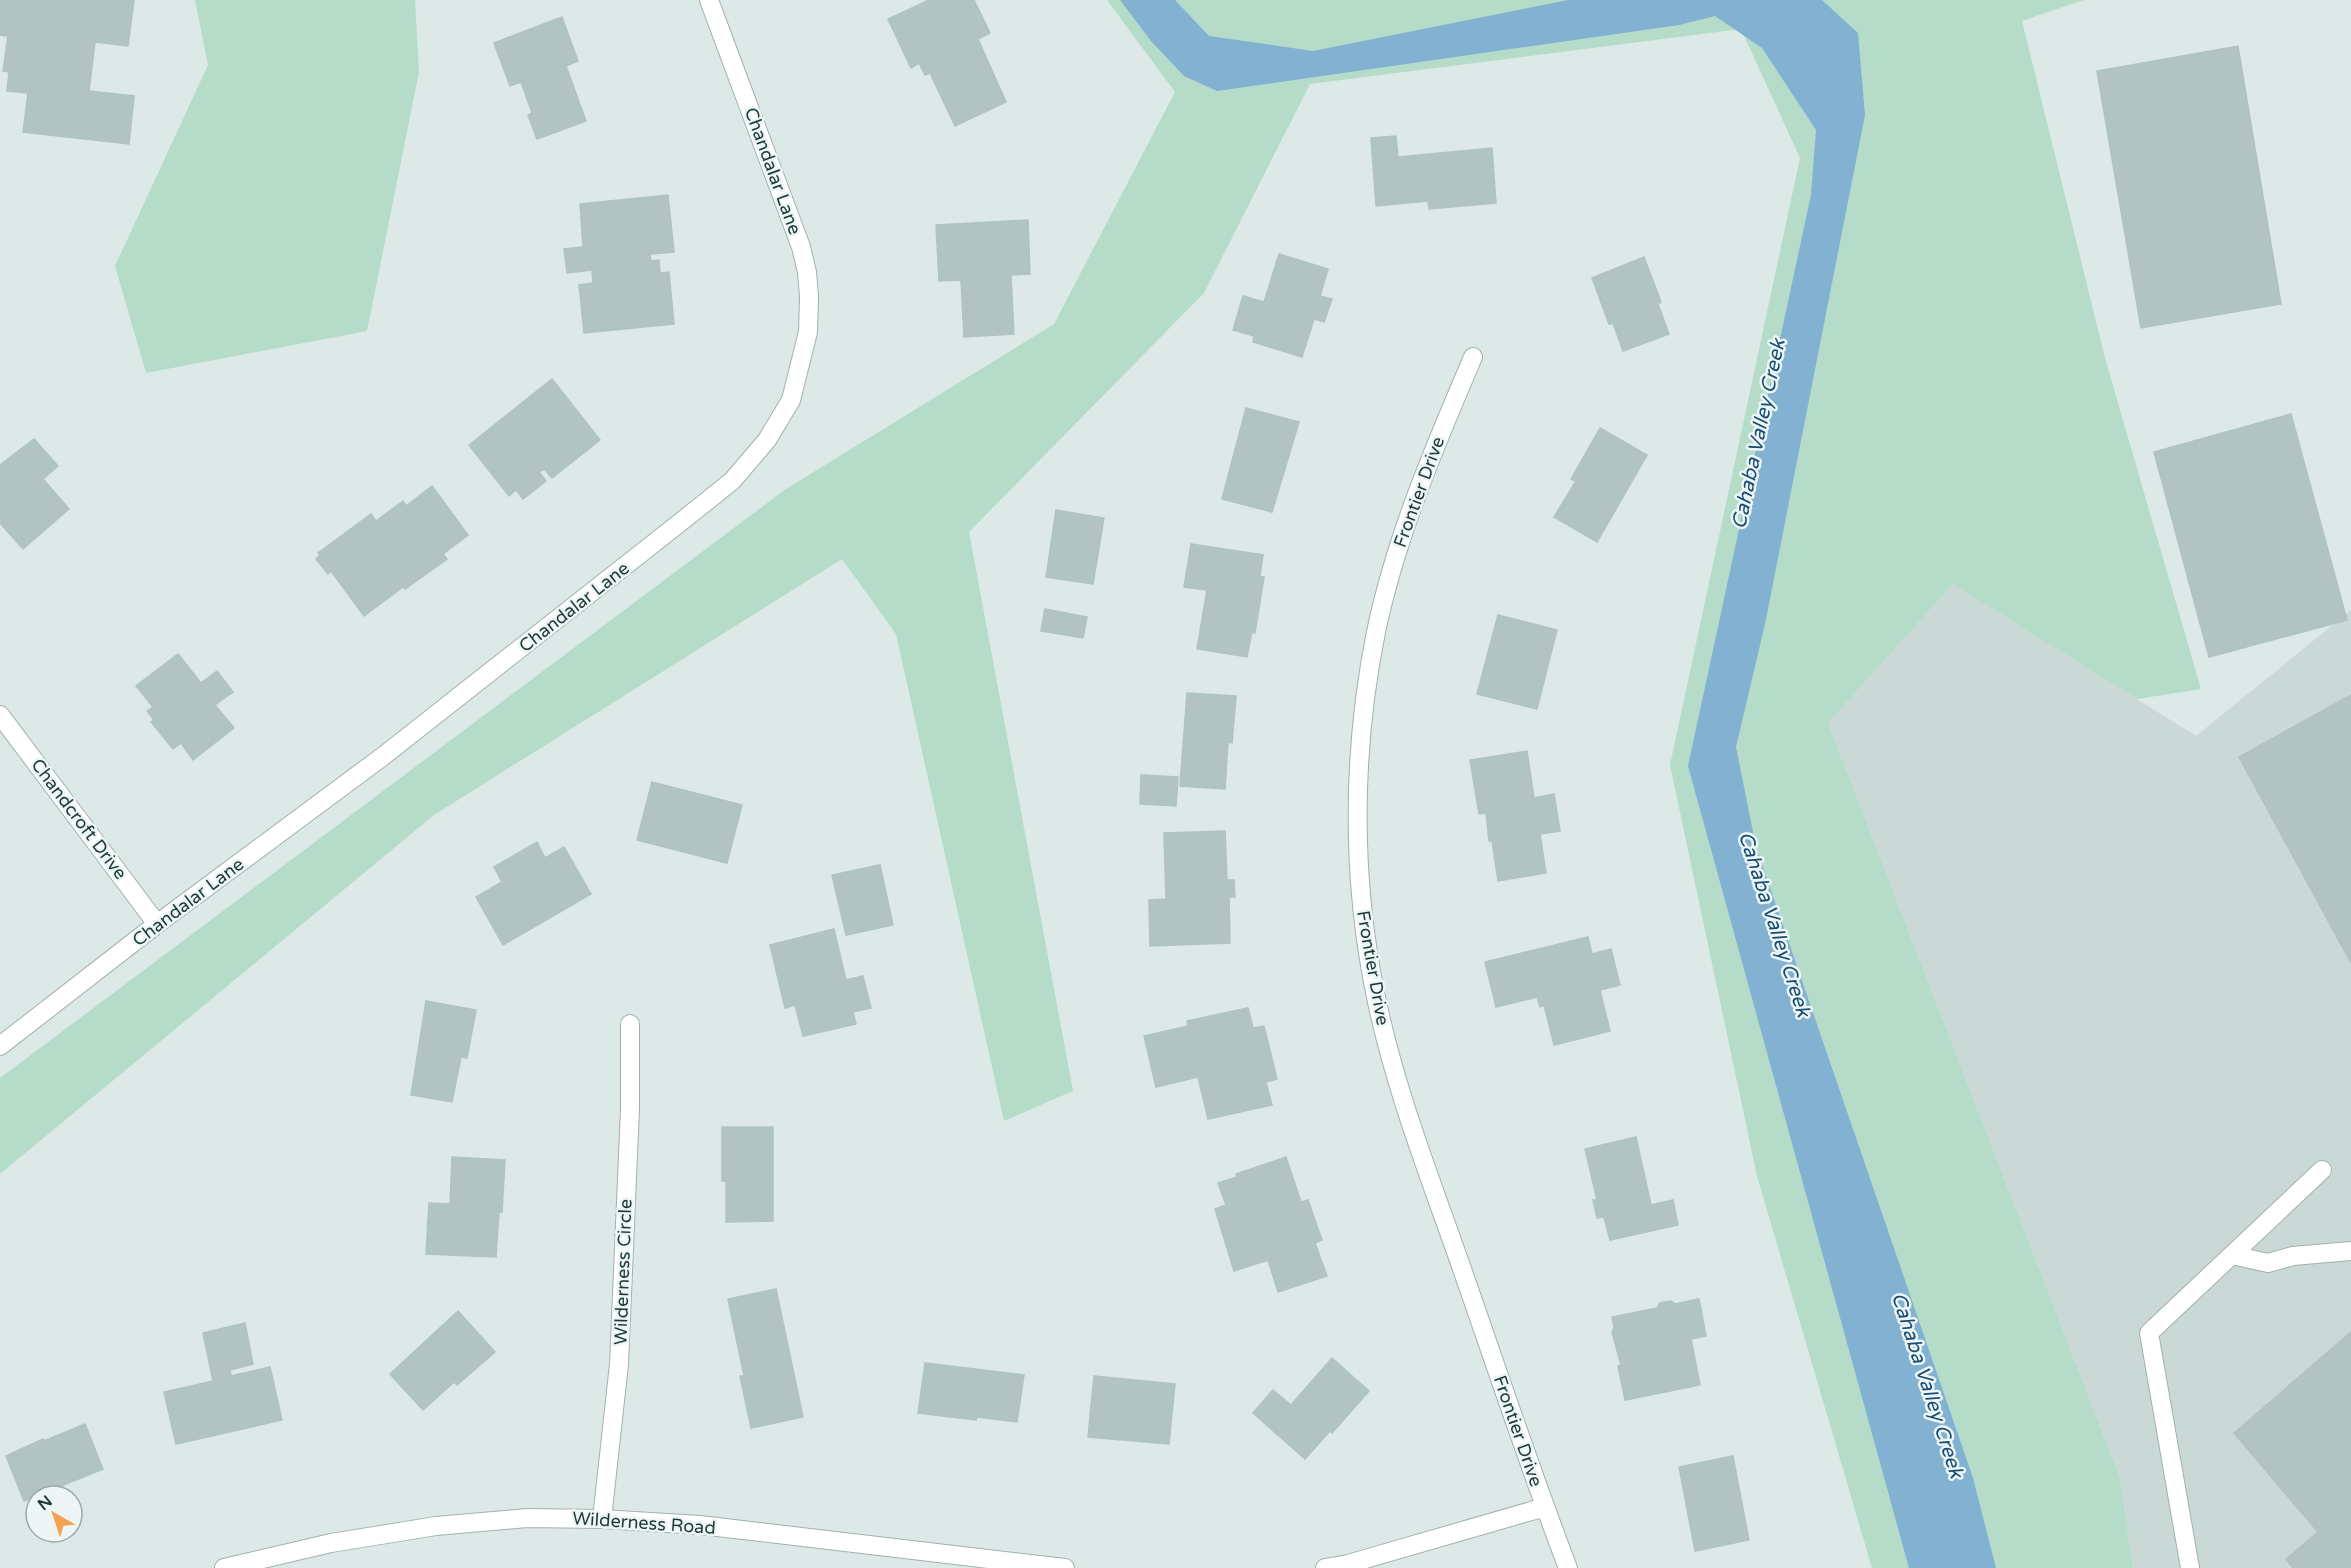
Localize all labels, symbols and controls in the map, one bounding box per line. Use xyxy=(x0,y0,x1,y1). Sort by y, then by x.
street label: Chandalar Lane xyxy=(740,104,806,238)
water label: Cahaba Valley Creek xyxy=(1727,335,1791,531)
street label: Frontier Drive xyxy=(1389,434,1449,550)
street label: Chandalar Lane xyxy=(514,557,634,657)
street label: Chandcroft Drive xyxy=(26,754,132,884)
water label: Cahaba Valley Creek xyxy=(1733,829,1816,1022)
street label: Chandalar Lane xyxy=(128,853,248,951)
street label: Frontier Drive xyxy=(1352,909,1394,1027)
street label: Wilderness Circle xyxy=(609,1198,637,1346)
water label: Cahaba Valley Creek xyxy=(1886,1290,1969,1483)
street label: Frontier Drive xyxy=(1489,1372,1547,1490)
north arrow xyxy=(24,1484,84,1544)
text: N xyxy=(34,1491,56,1515)
street label: Wilderness Road xyxy=(572,1507,716,1539)

